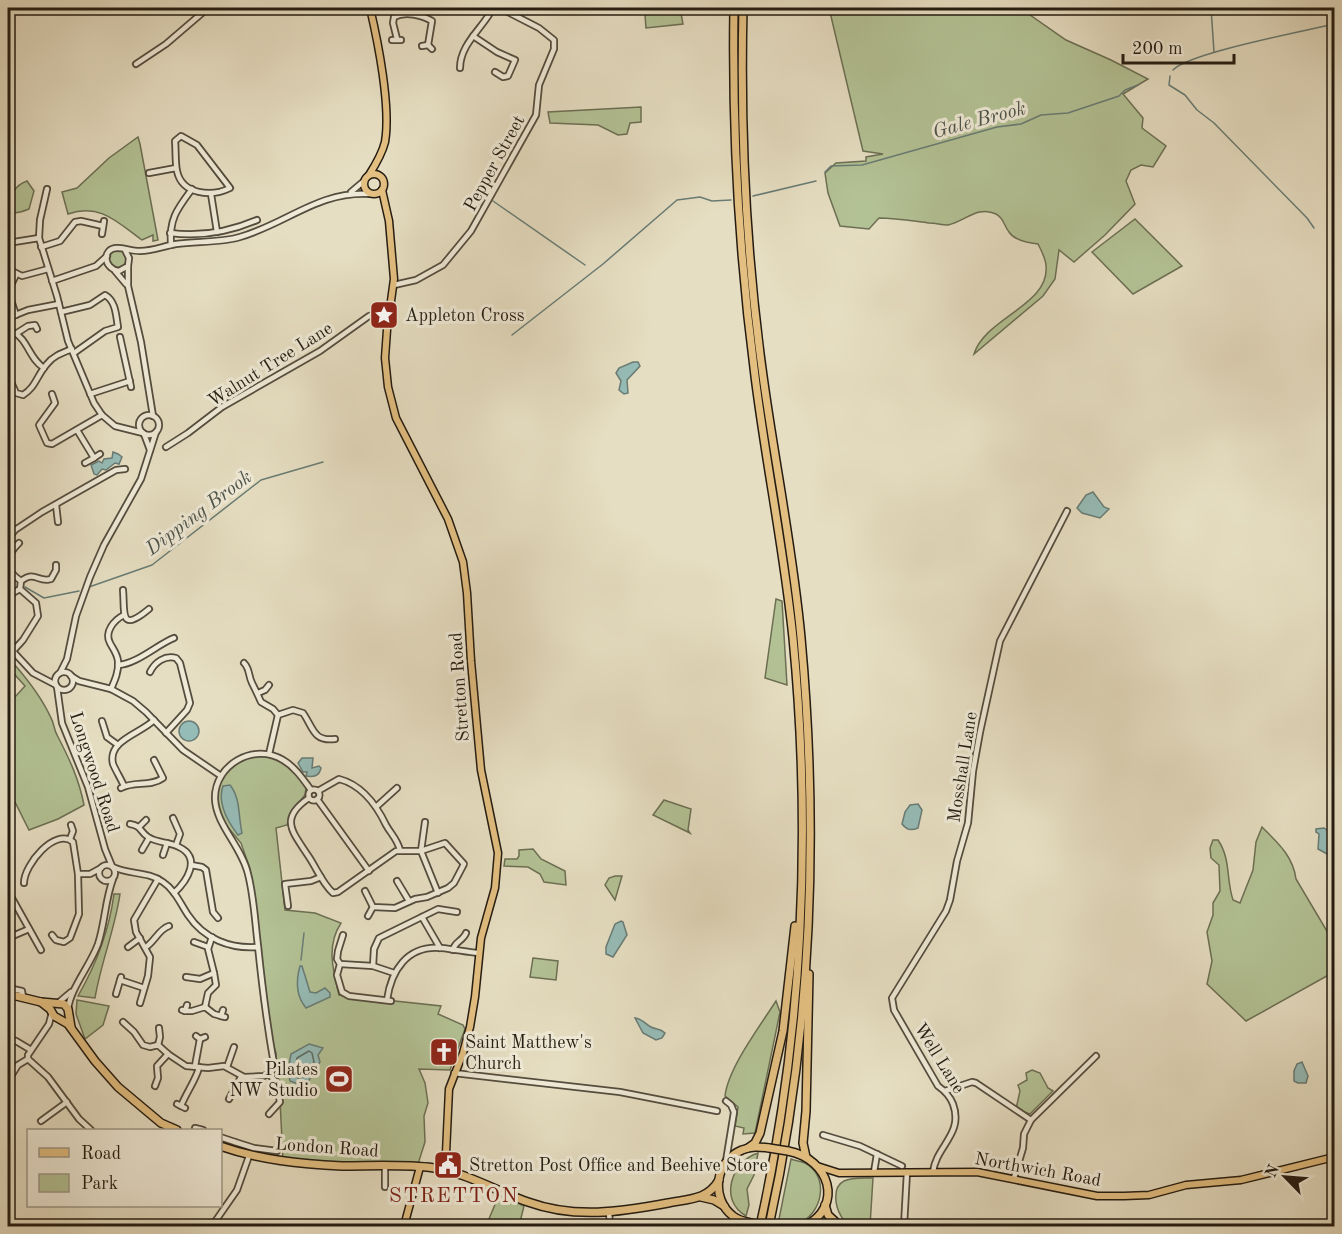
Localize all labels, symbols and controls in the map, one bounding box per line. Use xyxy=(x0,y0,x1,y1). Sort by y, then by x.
scale bar xyxy=(1123,27,1234,65)
text: 200 m xyxy=(1132,40,1183,58)
water label: Gale Brook xyxy=(931,99,1029,143)
street label: Pepper Street xyxy=(461,112,529,214)
place icon: Appleton Cross xyxy=(368,299,400,331)
place label: Appleton Cross xyxy=(405,307,525,325)
street label: Walnut Tree Lane xyxy=(205,319,336,410)
water label: Dipping Brook xyxy=(142,467,256,560)
street label: Stretton Road xyxy=(447,632,473,742)
street label: Longwood Road xyxy=(66,710,122,835)
street label: Mosshall Lane xyxy=(945,710,981,824)
street label: Well Lane xyxy=(910,1020,968,1097)
place label: Saint Matthew's Church xyxy=(465,1034,592,1073)
church icon: Saint Matthew's Church xyxy=(428,1036,460,1068)
place label: Pilates NW Studio xyxy=(230,1061,318,1100)
sports icon: Pilates NW Studio xyxy=(323,1063,355,1095)
legend xyxy=(27,1129,222,1207)
street label: London Road xyxy=(274,1135,379,1161)
text: Road xyxy=(81,1145,121,1163)
north arrow xyxy=(1255,1147,1315,1207)
public building icon: Stretton Post Office and Beehive Store xyxy=(432,1149,464,1181)
street label: Northwich Road xyxy=(973,1150,1102,1190)
place label: Stretton Post Office and Beehive Store xyxy=(469,1157,768,1175)
text: N xyxy=(1263,1162,1283,1180)
text: Park xyxy=(81,1175,118,1193)
district label: STRETTON xyxy=(389,1186,519,1207)

